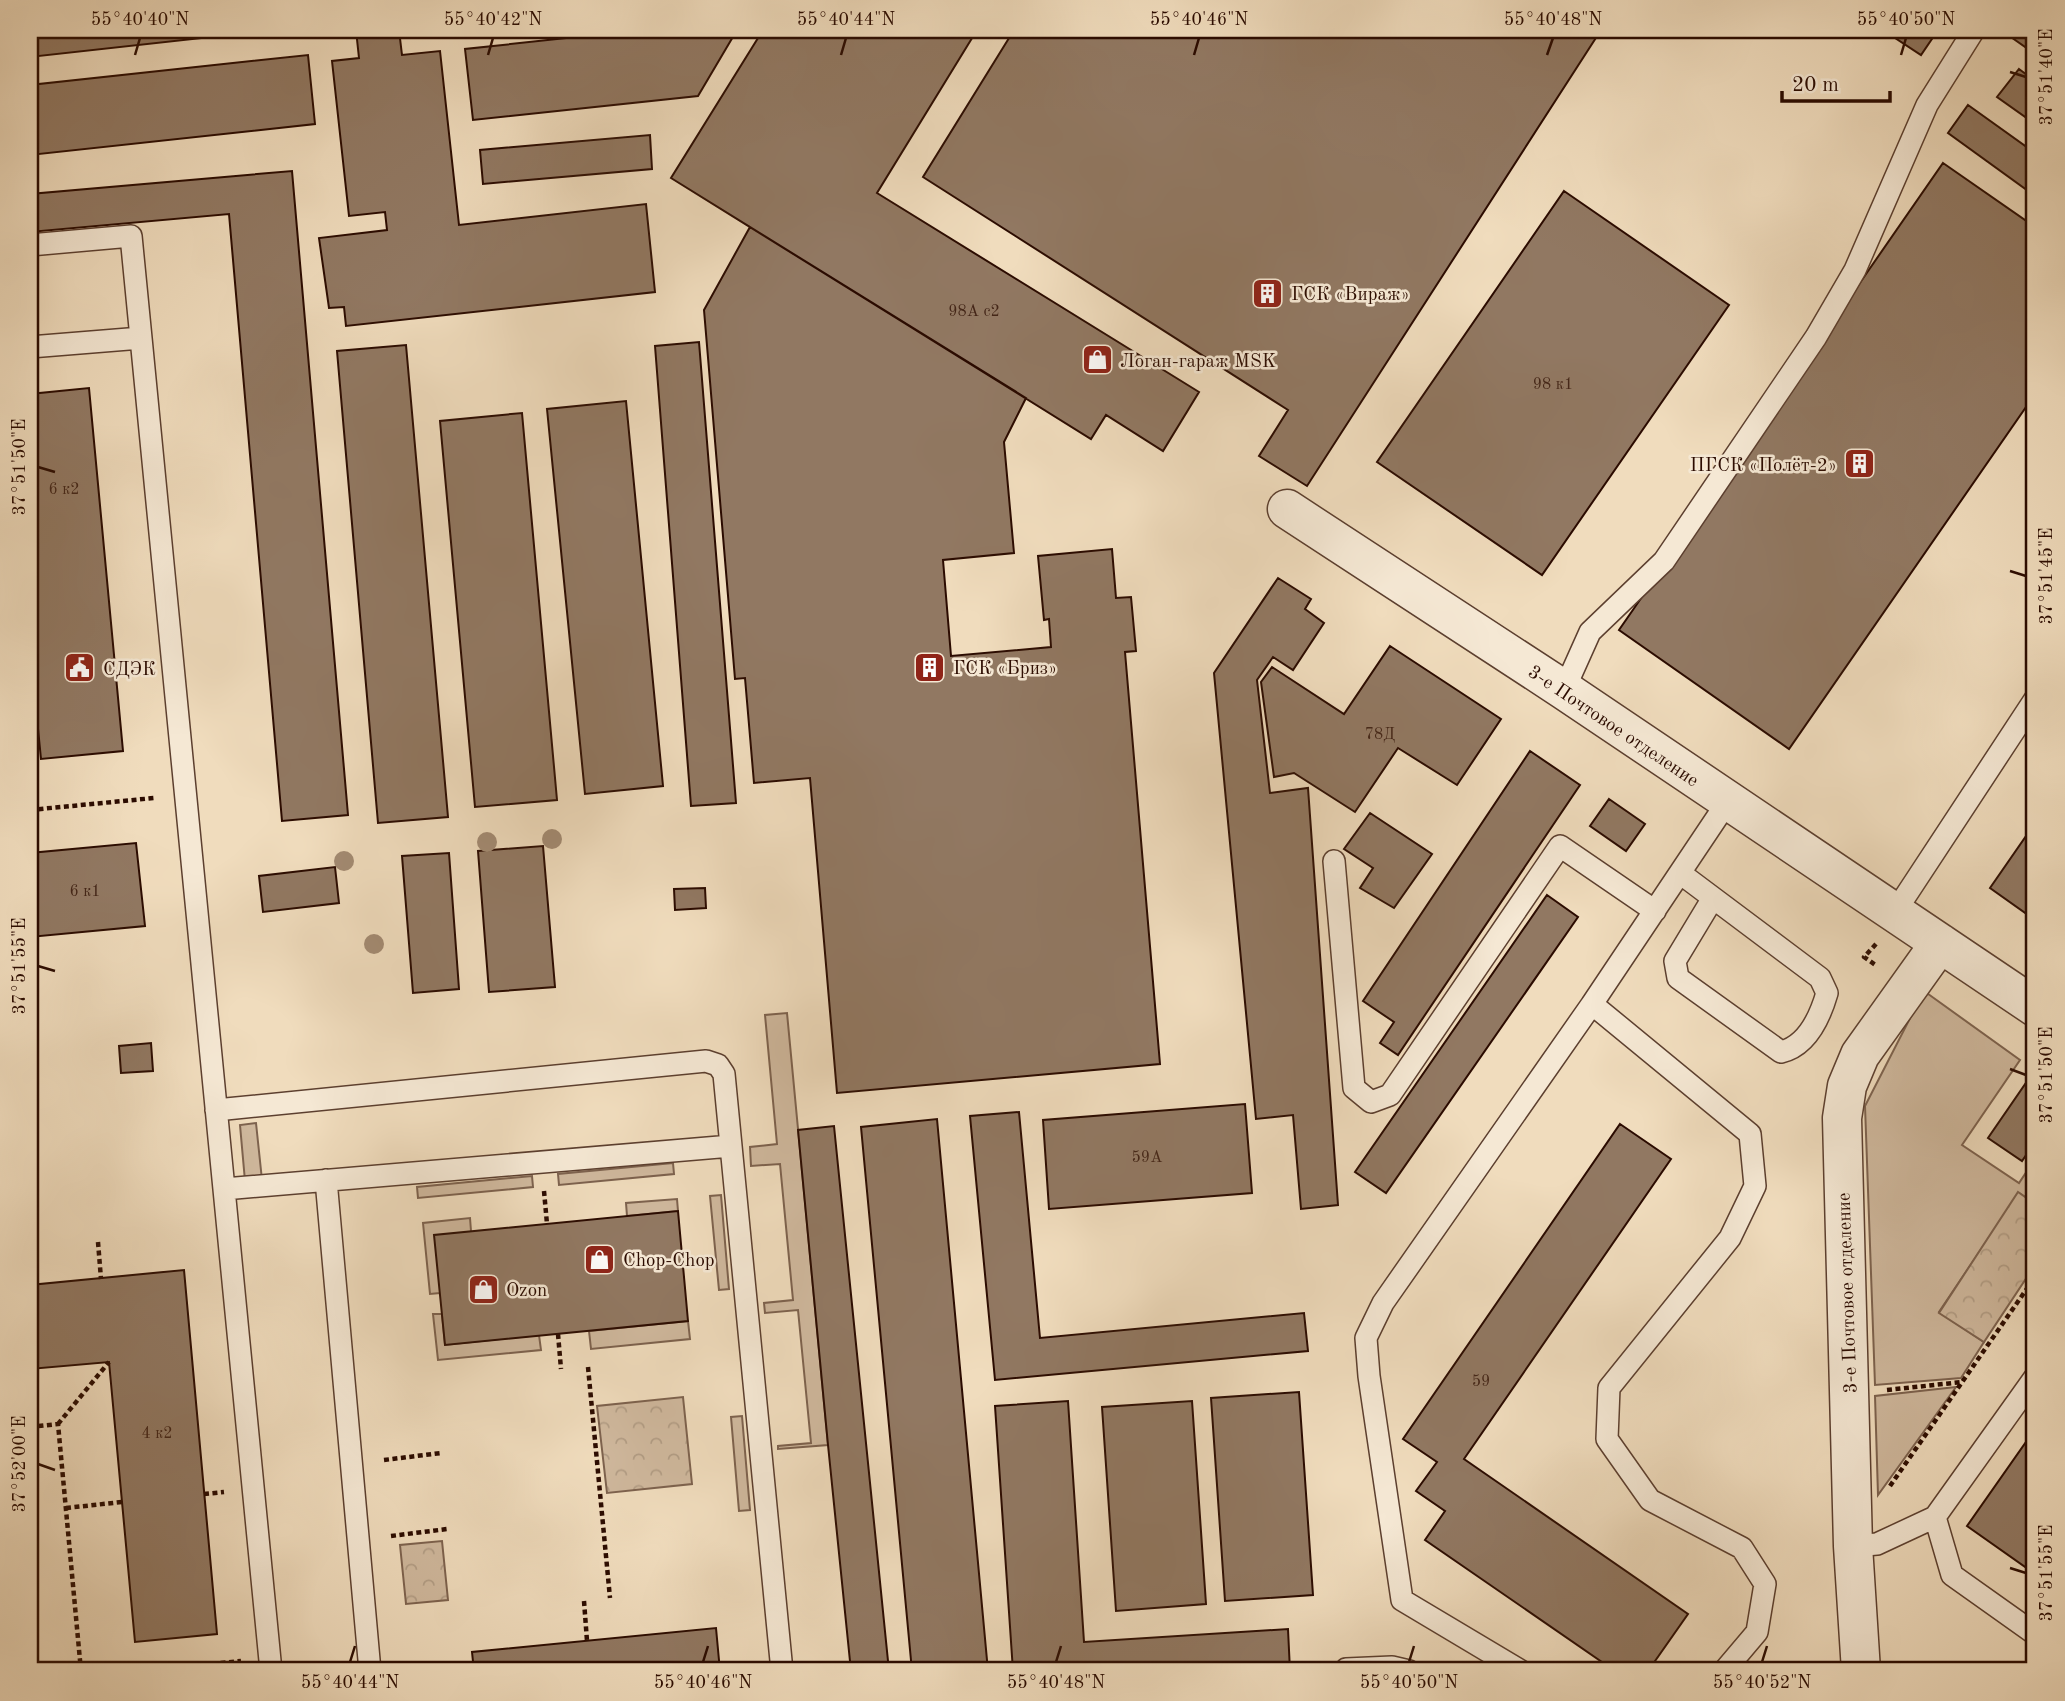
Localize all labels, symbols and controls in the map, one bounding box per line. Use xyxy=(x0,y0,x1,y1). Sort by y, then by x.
text: 55°40'40"N xyxy=(91,11,189,29)
text: 55°40'42"N xyxy=(444,11,542,29)
text: 55°40'44"N xyxy=(797,11,895,29)
text: 55°40'46"N xyxy=(1150,11,1248,29)
text: 55°40'48"N xyxy=(1504,11,1602,29)
text: 55°40'50"N xyxy=(1857,11,1955,29)
text: 37°51'40"E xyxy=(2038,29,2056,125)
scale bar xyxy=(1782,60,1890,104)
text: 20 m xyxy=(1792,75,1839,96)
building icon: ГСК «Вираж» xyxy=(1251,276,1285,310)
place label: ГСК «Вираж» xyxy=(1291,286,1410,305)
house number: 98А с2 xyxy=(948,304,1000,320)
shop icon: Логан-гараж MSK xyxy=(1080,343,1114,377)
place label: Логан-гараж MSK xyxy=(1120,353,1276,372)
house number: 98 к1 xyxy=(1533,377,1573,393)
text: 37°51'50"E xyxy=(11,419,29,515)
building icon: ПГСК «Полёт-2» xyxy=(1843,447,1877,481)
place label: ПГСК «Полёт-2» xyxy=(1690,457,1837,476)
house number: 6 к2 xyxy=(48,482,80,498)
text: 37°51'45"E xyxy=(2038,528,2056,624)
building icon: ГСК «Бриз» xyxy=(913,650,947,684)
public building icon: СДЭК xyxy=(63,651,97,685)
place label: ГСК «Бриз» xyxy=(953,660,1057,679)
place label: СДЭК xyxy=(103,661,156,680)
street label: 3-е Почтовое отделение xyxy=(1524,663,1701,791)
house number: 78Д xyxy=(1365,727,1395,743)
house number: 6 к1 xyxy=(69,884,101,900)
text: 37°51'55"E xyxy=(11,918,29,1014)
text: 37°51'50"E xyxy=(2038,1027,2056,1123)
house number: 59А xyxy=(1132,1150,1162,1166)
street label: 3-е Почтовое отделение xyxy=(1835,1192,1862,1394)
shop icon: Chop-Chop xyxy=(583,1242,617,1276)
place label: Chop-Chop xyxy=(623,1252,715,1271)
shop icon: Ozon xyxy=(466,1272,500,1306)
place label: Ozon xyxy=(506,1282,547,1301)
house number: 59 xyxy=(1472,1374,1490,1390)
text: 37°52'00"E xyxy=(11,1416,29,1512)
house number: 4 к2 xyxy=(141,1426,173,1442)
text: 37°51'55"E xyxy=(2038,1525,2056,1621)
text: 55°40'44"N xyxy=(301,1674,399,1692)
text: 55°40'46"N xyxy=(654,1674,752,1692)
text: 55°40'48"N xyxy=(1007,1674,1105,1692)
text: 55°40'50"N xyxy=(1360,1674,1458,1692)
text: 55°40'52"N xyxy=(1713,1674,1811,1692)

